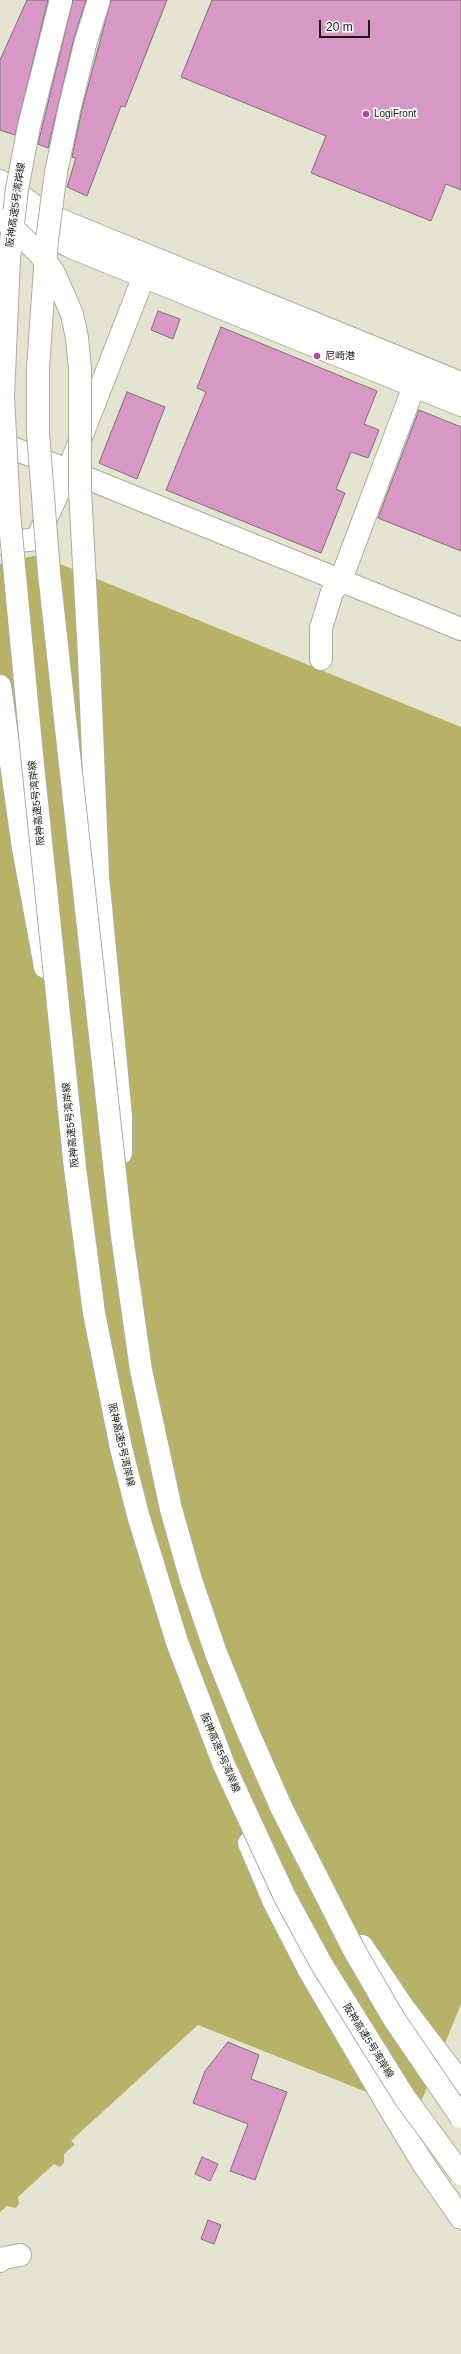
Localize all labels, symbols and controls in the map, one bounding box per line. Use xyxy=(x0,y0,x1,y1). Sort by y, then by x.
scale bar xyxy=(321,12,372,38)
text: 20 m xyxy=(326,20,353,34)
place label: LogiFront xyxy=(374,108,416,120)
marker: LogiFront xyxy=(361,109,371,119)
street label: 阪神高速5号湾岸線 xyxy=(4,162,28,248)
place label: 尼崎港 xyxy=(325,350,355,362)
marker: 尼崎港 xyxy=(312,351,322,361)
street label: 阪神高速5号湾岸線 xyxy=(27,760,47,846)
street label: 阪神高速5号湾岸線 xyxy=(61,1082,81,1168)
street label: 阪神高速5号湾岸線 xyxy=(106,1402,136,1488)
street label: 阪神高速5号湾岸線 xyxy=(198,1711,242,1795)
street label: 阪神高速5号湾岸線 xyxy=(340,2002,396,2080)

